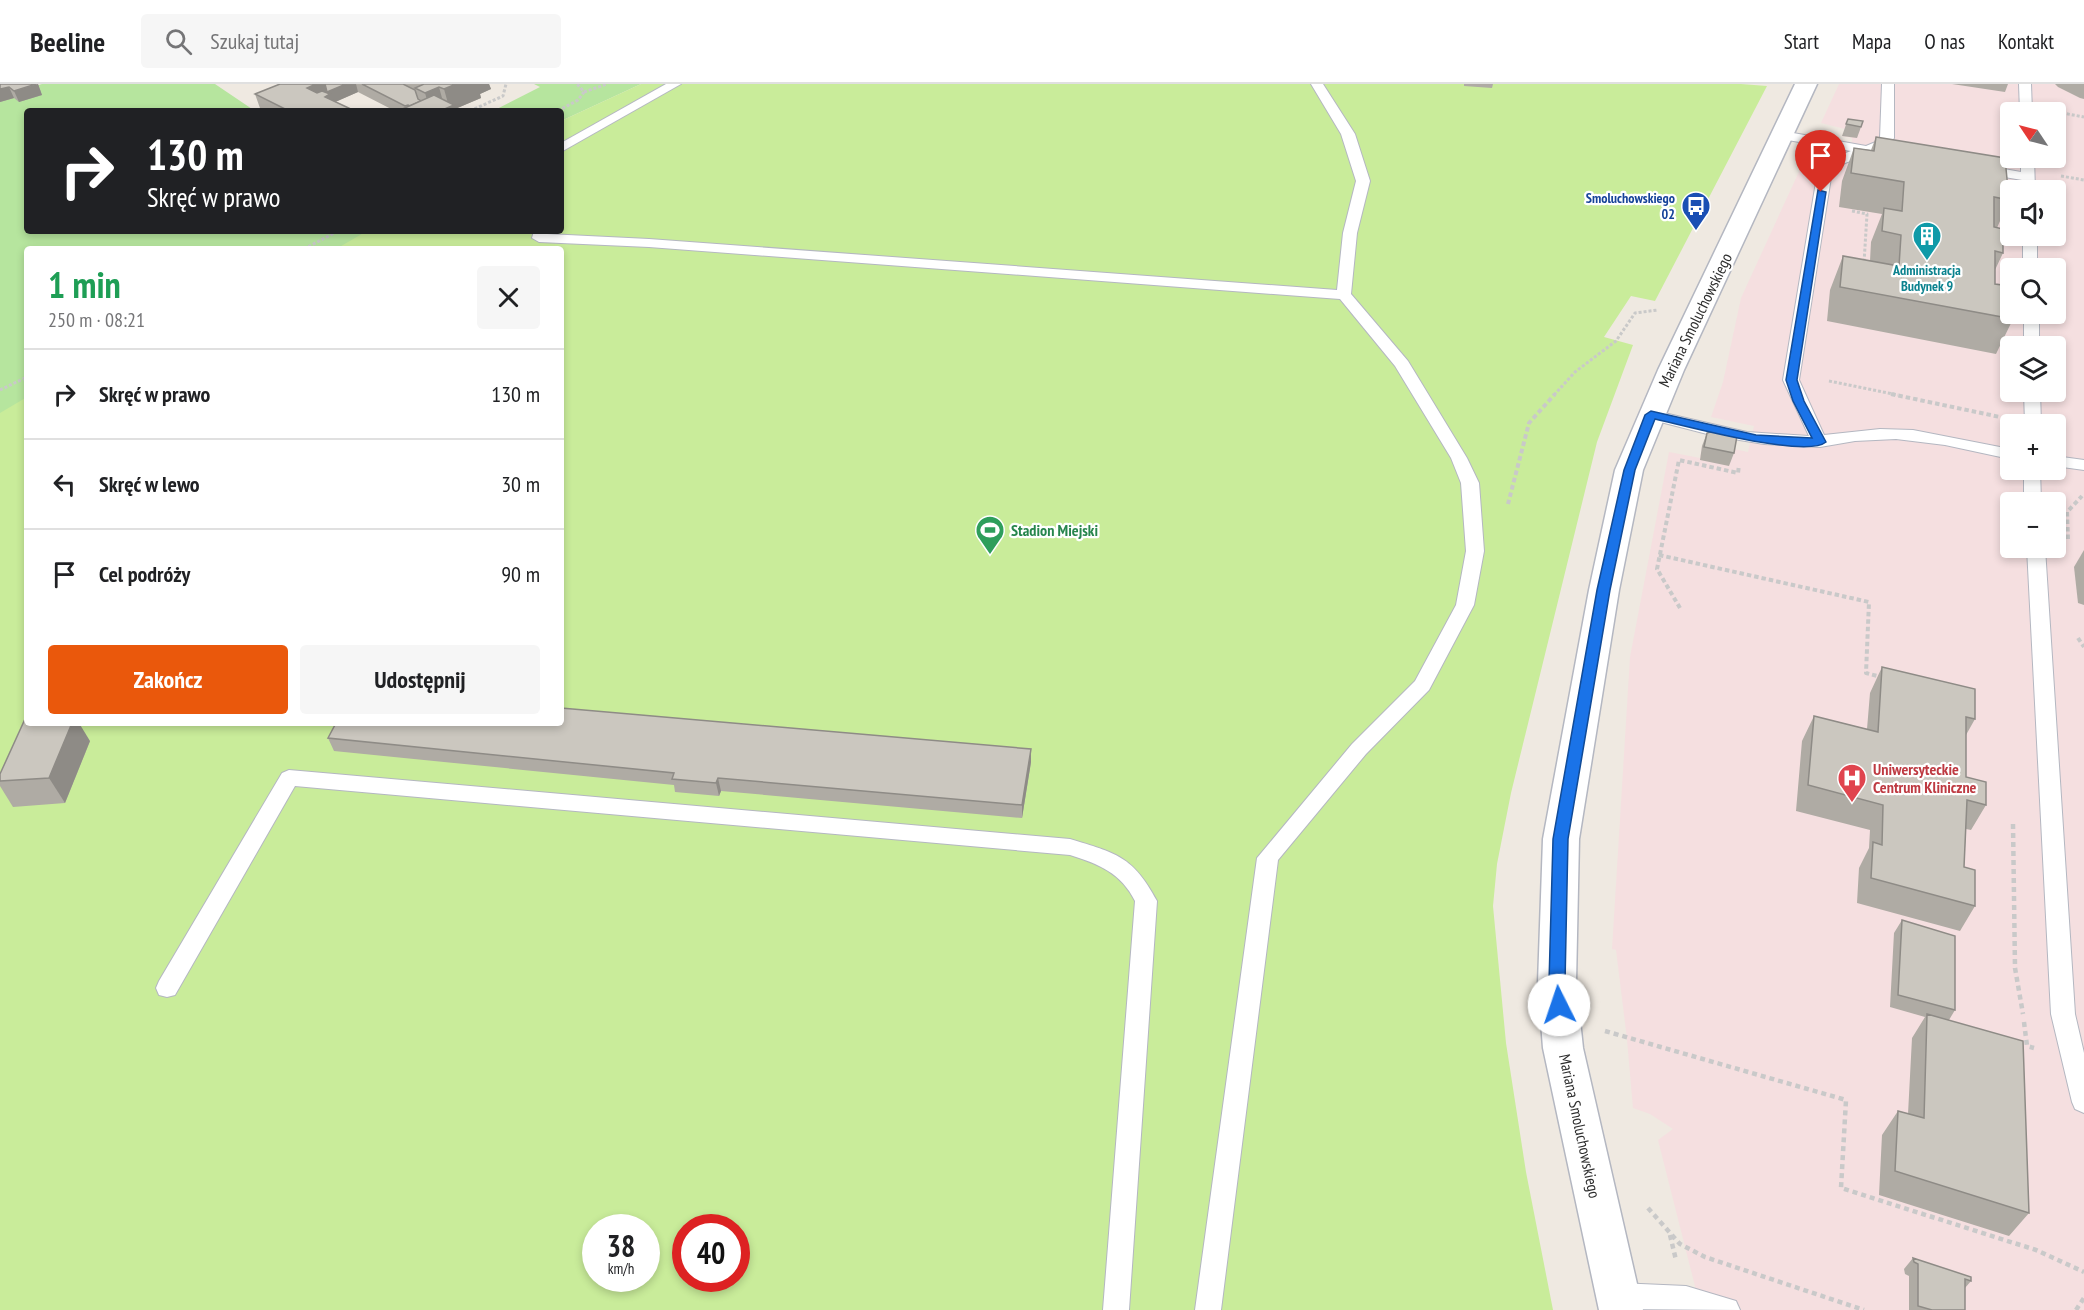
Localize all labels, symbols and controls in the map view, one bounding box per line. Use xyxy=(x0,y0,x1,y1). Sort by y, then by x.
search box xyxy=(141,14,561,68)
text: Beeline xyxy=(30,23,105,60)
icon: search xyxy=(162,25,195,58)
text: Szukaj tutaj xyxy=(210,27,299,55)
text: Start xyxy=(1784,28,1819,55)
text: Mapa xyxy=(1852,28,1891,55)
text: O nas xyxy=(1924,28,1965,55)
text: Kontakt xyxy=(1998,28,2054,55)
north arrow xyxy=(2000,102,2066,168)
map controls xyxy=(2000,102,2066,558)
text: 130 m xyxy=(147,127,244,182)
pin xyxy=(1795,130,1846,192)
icon: right xyxy=(48,132,126,210)
icon: arrive xyxy=(1804,139,1837,172)
text: Skręć w prawo xyxy=(147,180,281,214)
button: sound xyxy=(2000,180,2066,246)
place label: Smoluchowskiego 02 xyxy=(1586,189,1675,223)
bus stop icon: Smoluchowskiego 02 xyxy=(1680,190,1712,232)
building icon: Administracja Budynek 9 xyxy=(1911,220,1943,262)
street label: Mariana Smoluchowskiego xyxy=(1654,250,1736,390)
button: search xyxy=(2000,258,2066,324)
text: 1 min xyxy=(48,261,121,308)
place label: Administracja Budynek 9 xyxy=(1892,261,1961,295)
button: close xyxy=(477,266,540,329)
text: 250 m · 08:21 xyxy=(48,307,145,333)
button: layers xyxy=(2000,336,2066,402)
icon: right xyxy=(48,378,81,411)
text: Skręć w prawo xyxy=(99,380,210,408)
text: 130 m xyxy=(491,380,540,408)
button: + xyxy=(2000,414,2066,480)
icon: left xyxy=(48,468,81,501)
text: Skręć w lewo xyxy=(99,470,200,498)
text: 30 m xyxy=(501,470,540,498)
button: − xyxy=(2000,492,2066,558)
sports icon: Stadion Miejski xyxy=(974,514,1006,556)
place label: Stadion Miejski xyxy=(1011,520,1098,540)
icon: arrive xyxy=(48,558,81,591)
text: Cel podróży xyxy=(99,560,190,588)
text: 90 m xyxy=(501,560,540,588)
button: Zakończ xyxy=(48,645,288,714)
button: Udostępnij xyxy=(300,645,540,714)
place label: Uniwersyteckie Centrum Kliniczne xyxy=(1873,759,1977,797)
hospital icon: Uniwersyteckie Centrum Kliniczne xyxy=(1836,762,1868,804)
position arrow xyxy=(1527,973,1591,1037)
street label: Mariana Smoluchowskiego xyxy=(1555,1052,1605,1200)
speed limit sign: 40 xyxy=(672,1214,750,1292)
text: 38 xyxy=(607,1226,635,1265)
text: km/h xyxy=(608,1259,634,1278)

